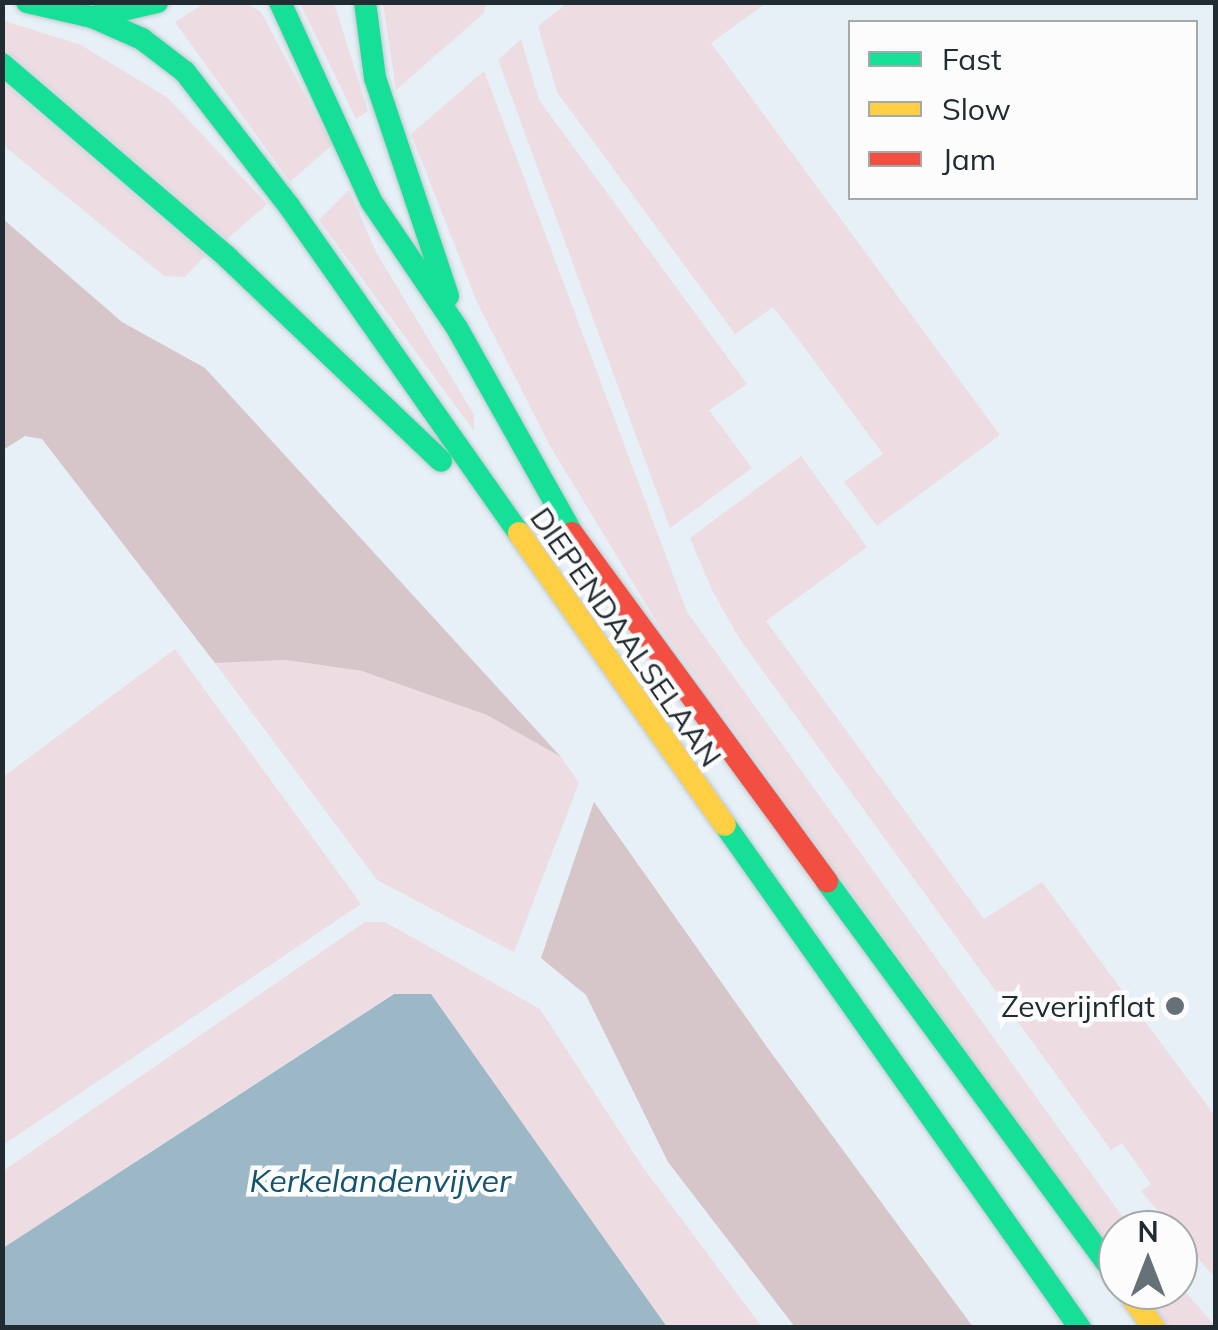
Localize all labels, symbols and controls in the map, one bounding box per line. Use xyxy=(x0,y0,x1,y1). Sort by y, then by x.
legend xyxy=(848,20,1198,200)
text: Fast xyxy=(942,40,1002,78)
text: Slow xyxy=(942,90,1011,128)
text: Jam xyxy=(942,140,996,178)
street label: DIEPENDAALSELAAN xyxy=(523,501,729,773)
place label: Zeverijnflat xyxy=(1001,988,1155,1024)
marker: Zeverijnflat xyxy=(1164,995,1186,1017)
water label: Kerkelandenvijver xyxy=(249,1161,511,1199)
north arrow xyxy=(1098,1210,1198,1310)
text: N xyxy=(1137,1214,1159,1249)

